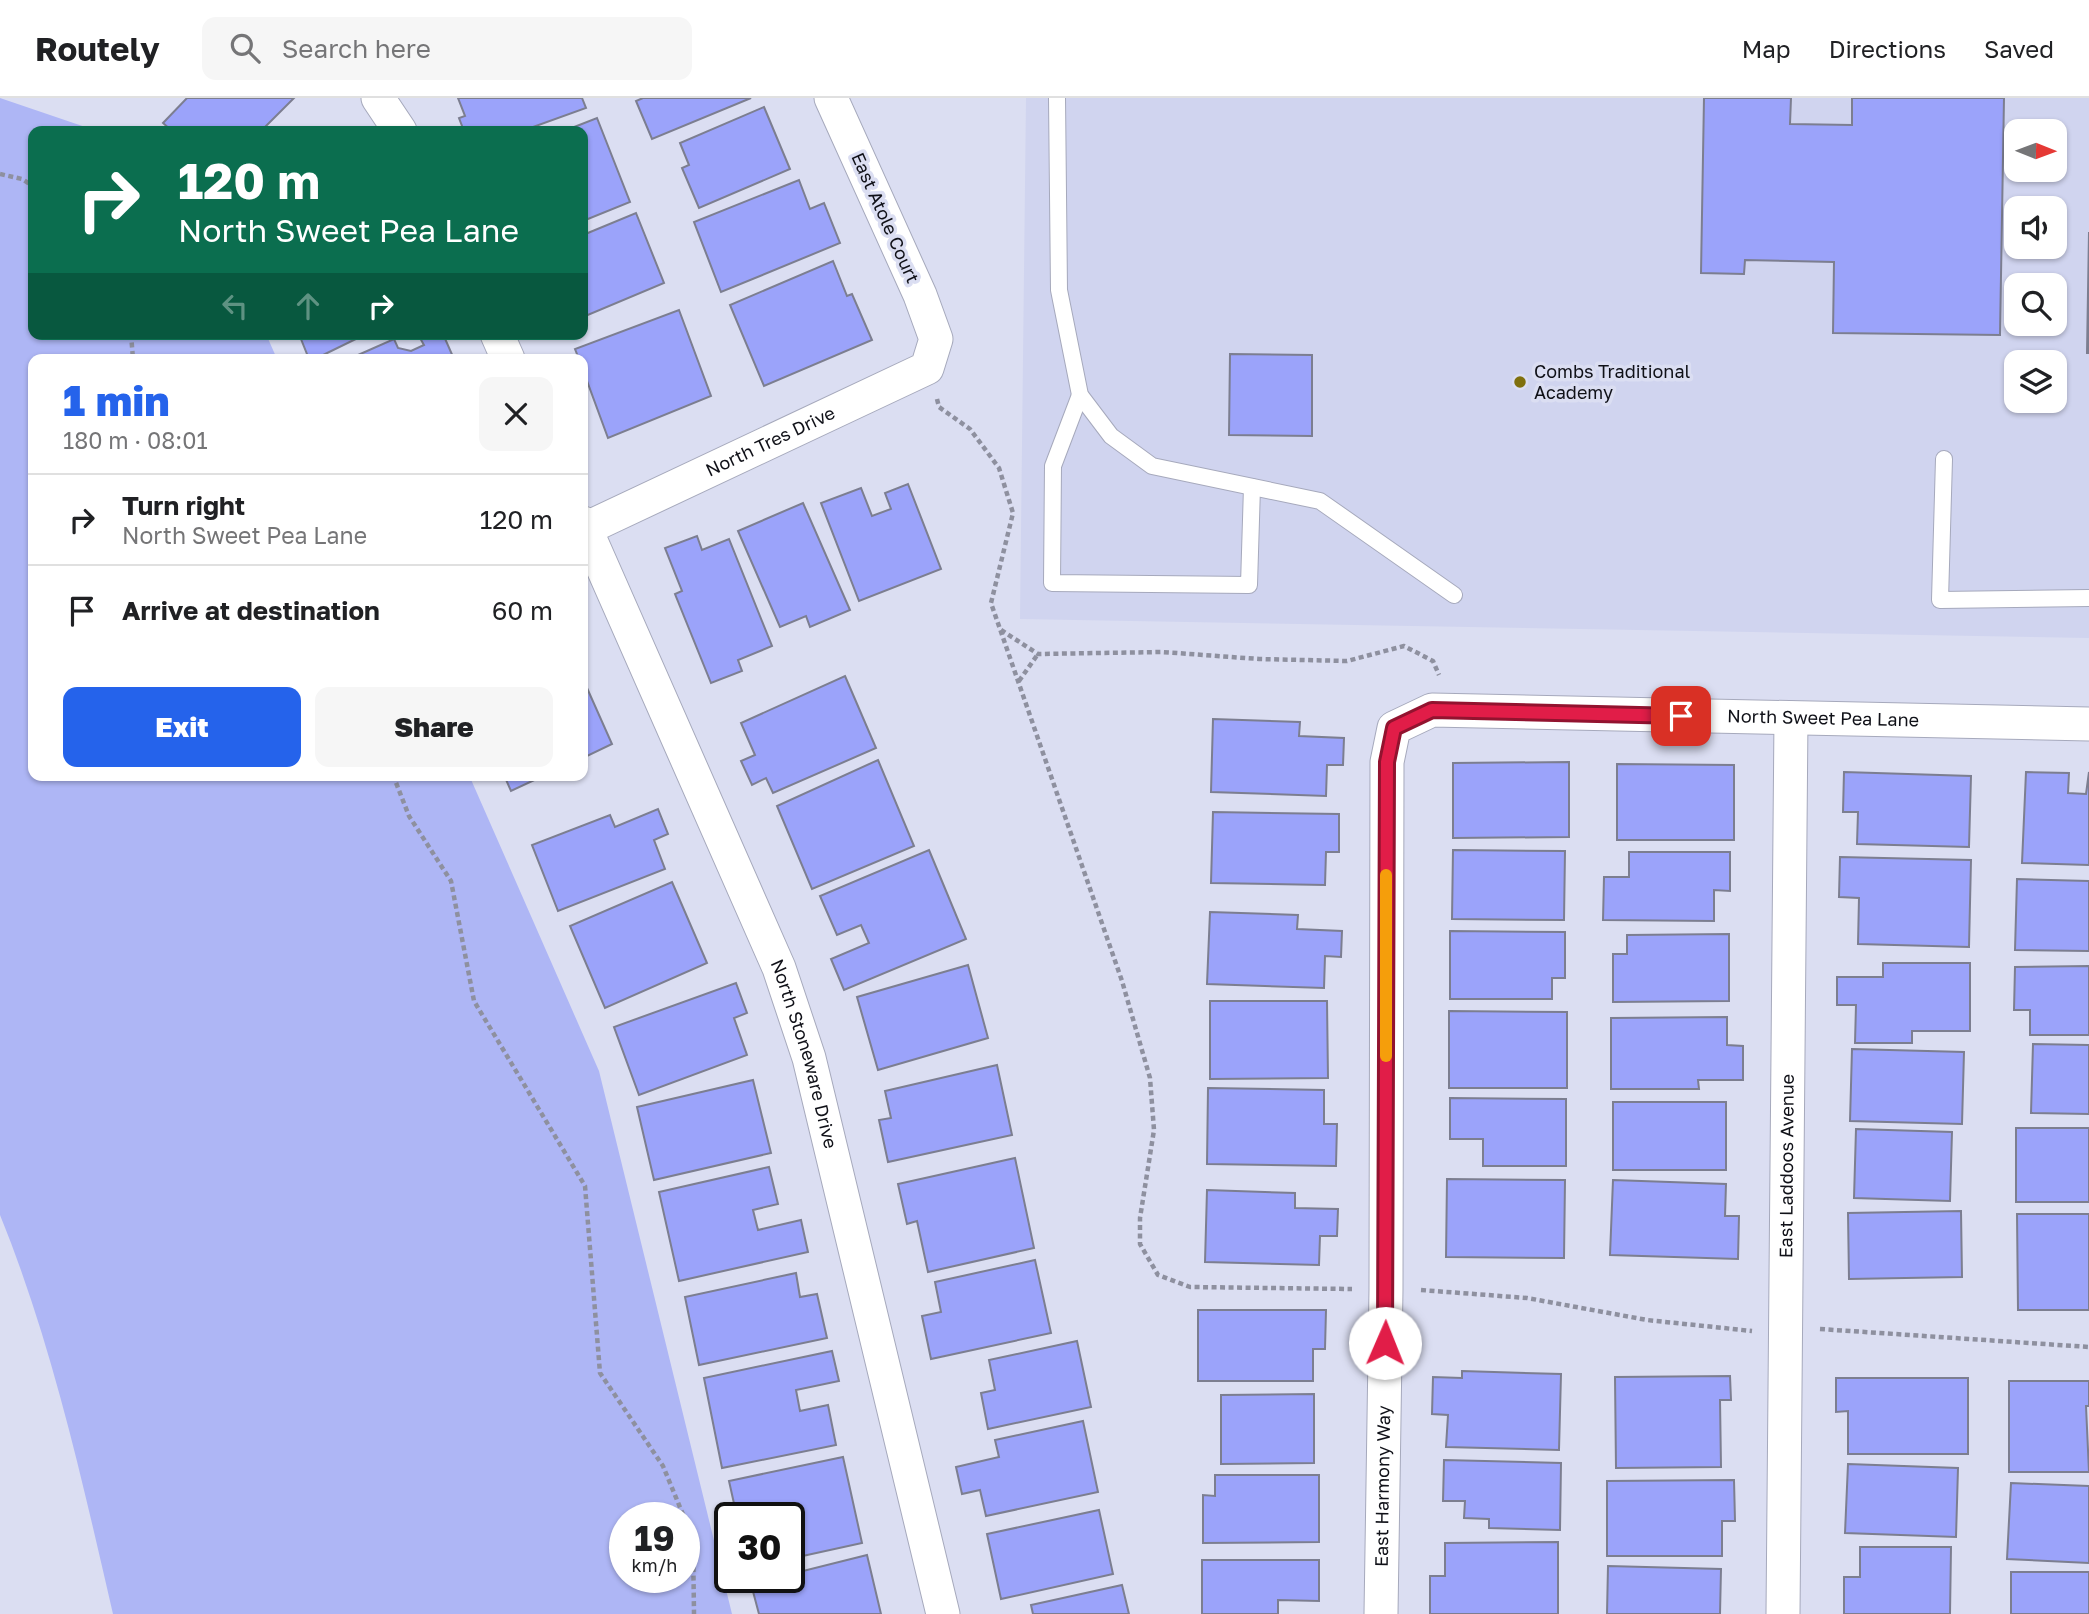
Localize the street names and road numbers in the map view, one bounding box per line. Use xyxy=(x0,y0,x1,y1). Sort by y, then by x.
street label: East Atole Court xyxy=(847,149,925,286)
street label: North Tres Drive xyxy=(702,401,838,481)
street label: North Sweet Pea Lane xyxy=(1727,704,1919,730)
street label: North Stoneware Drive xyxy=(767,956,842,1151)
street label: East Laddoos Avenue xyxy=(1774,1074,1798,1258)
street label: East Harmony Way xyxy=(1370,1405,1394,1567)

